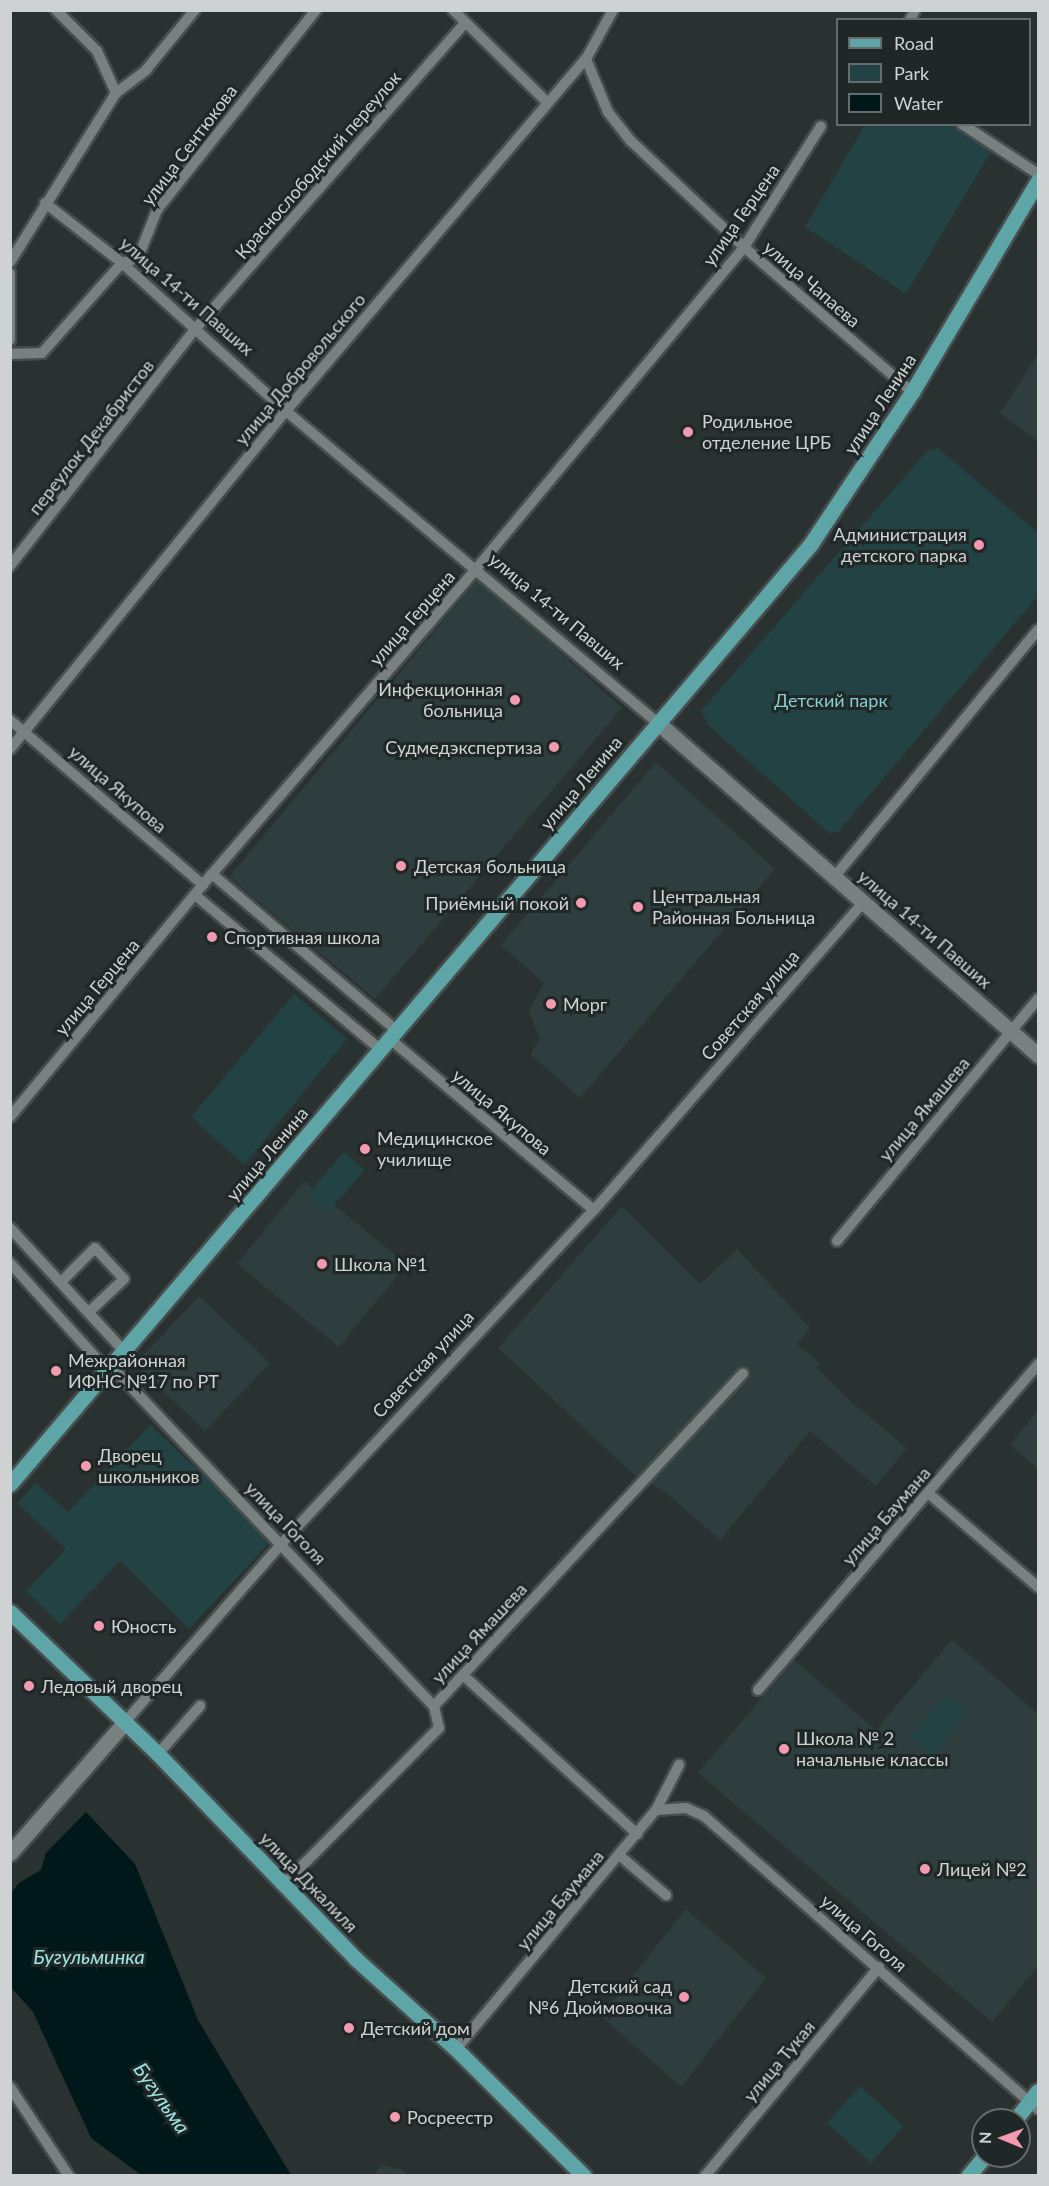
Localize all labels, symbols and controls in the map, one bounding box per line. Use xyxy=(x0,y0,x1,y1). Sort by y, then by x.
legend xyxy=(836,18,1031,126)
text: Road xyxy=(894,32,934,54)
text: Park xyxy=(894,62,929,84)
street label: Краснослободский переулок xyxy=(231,67,405,263)
street label: улица Сентюкова xyxy=(137,80,241,210)
text: Water xyxy=(894,92,943,114)
street label: улица Герцена xyxy=(698,160,784,270)
street label: улица 14-ти Павших xyxy=(116,232,258,360)
street label: улица Чапаева xyxy=(759,236,865,332)
street label: улица Добровольского xyxy=(230,289,370,449)
street label: улица Ленина xyxy=(839,350,921,458)
street label: переулок Декабристов xyxy=(24,355,158,519)
place label: Родильное отделение ЦРБ xyxy=(702,411,831,454)
marker: Родильное отделение ЦРБ xyxy=(679,423,697,441)
place label: Администрация детского парка xyxy=(833,524,967,566)
marker: Администрация детского парка xyxy=(972,538,986,552)
street label: улица 14-ти Павших xyxy=(485,548,629,674)
street label: улица Герцена xyxy=(365,566,459,670)
place label: Инфекционная больница xyxy=(378,679,503,722)
park label: Детский парк xyxy=(774,689,888,711)
marker: Инфекционная больница xyxy=(508,693,522,707)
street label: улица Ленина xyxy=(536,732,626,834)
place label: Судмедэкспертиза xyxy=(385,736,542,758)
marker: Судмедэкспертиза xyxy=(547,740,561,754)
street label: улица Якупова xyxy=(65,741,171,837)
place label: Детская больница xyxy=(414,855,566,877)
marker: Детская больница xyxy=(392,857,410,875)
street label: улица 14-ти Павших xyxy=(854,865,996,993)
place label: Центральная Районная Больница xyxy=(652,886,815,928)
place label: Приёмный покой xyxy=(425,892,569,914)
marker: Приёмный покой xyxy=(574,896,588,910)
marker: Центральная Районная Больница xyxy=(629,898,647,916)
place label: Спортивная школа xyxy=(224,926,380,948)
marker: Спортивная школа xyxy=(205,930,219,944)
street label: улица Герцена xyxy=(50,934,144,1040)
street label: Советская улица xyxy=(696,946,804,1064)
place label: Морг xyxy=(563,993,607,1015)
marker: Морг xyxy=(544,997,558,1011)
street label: улица Ямашева xyxy=(874,1052,974,1166)
street label: улица Якупова xyxy=(448,1064,556,1160)
street label: улица Ленина xyxy=(222,1103,312,1205)
place label: Медицинское училище xyxy=(377,1128,493,1170)
marker: Медицинское училище xyxy=(358,1142,372,1156)
place label: Школа №1 xyxy=(334,1253,427,1275)
marker: Школа №1 xyxy=(315,1257,329,1271)
street label: Советская улица xyxy=(368,1306,478,1422)
place label: Межрайонная ИФНС №17 по РТ xyxy=(68,1350,219,1392)
marker: Межрайонная ИФНС №17 по РТ xyxy=(49,1364,63,1378)
place label: Дворец школьников xyxy=(98,1445,199,1488)
marker: Дворец школьников xyxy=(79,1459,93,1473)
street label: улица Баумана xyxy=(837,1462,935,1570)
street label: улица Гоголя xyxy=(241,1477,331,1569)
street label: улица Ямашева xyxy=(427,1578,531,1688)
place label: Юность xyxy=(111,1615,176,1637)
marker: Юность xyxy=(92,1619,106,1633)
place label: Ледовый дворец xyxy=(41,1675,182,1697)
marker: Ледовый дворец xyxy=(22,1679,36,1693)
place label: Школа № 2 начальные классы xyxy=(796,1728,948,1770)
marker: Школа № 2 начальные классы xyxy=(777,1742,791,1756)
street label: улица Джалиля xyxy=(256,1827,362,1937)
street label: улица Баумана xyxy=(512,1846,608,1954)
place label: Лицей №2 xyxy=(937,1858,1027,1880)
marker: Лицей №2 xyxy=(918,1862,932,1876)
street label: улица Гоголя xyxy=(817,1890,911,1976)
water label: Бугульминка xyxy=(33,1944,145,1968)
place label: Детский сад №6 Дюймовочка xyxy=(528,1976,672,2018)
marker: Детский сад №6 Дюймовочка xyxy=(677,1990,691,2004)
street label: улица Тукая xyxy=(739,2016,819,2106)
place label: Детский дом xyxy=(361,2017,470,2039)
marker: Детский дом xyxy=(342,2021,356,2035)
water label: Бугульма xyxy=(129,2058,195,2138)
place label: Росреестр xyxy=(407,2106,493,2128)
north arrow xyxy=(971,2108,1031,2168)
marker: Росреестр xyxy=(388,2110,402,2124)
text: N xyxy=(975,2131,994,2144)

